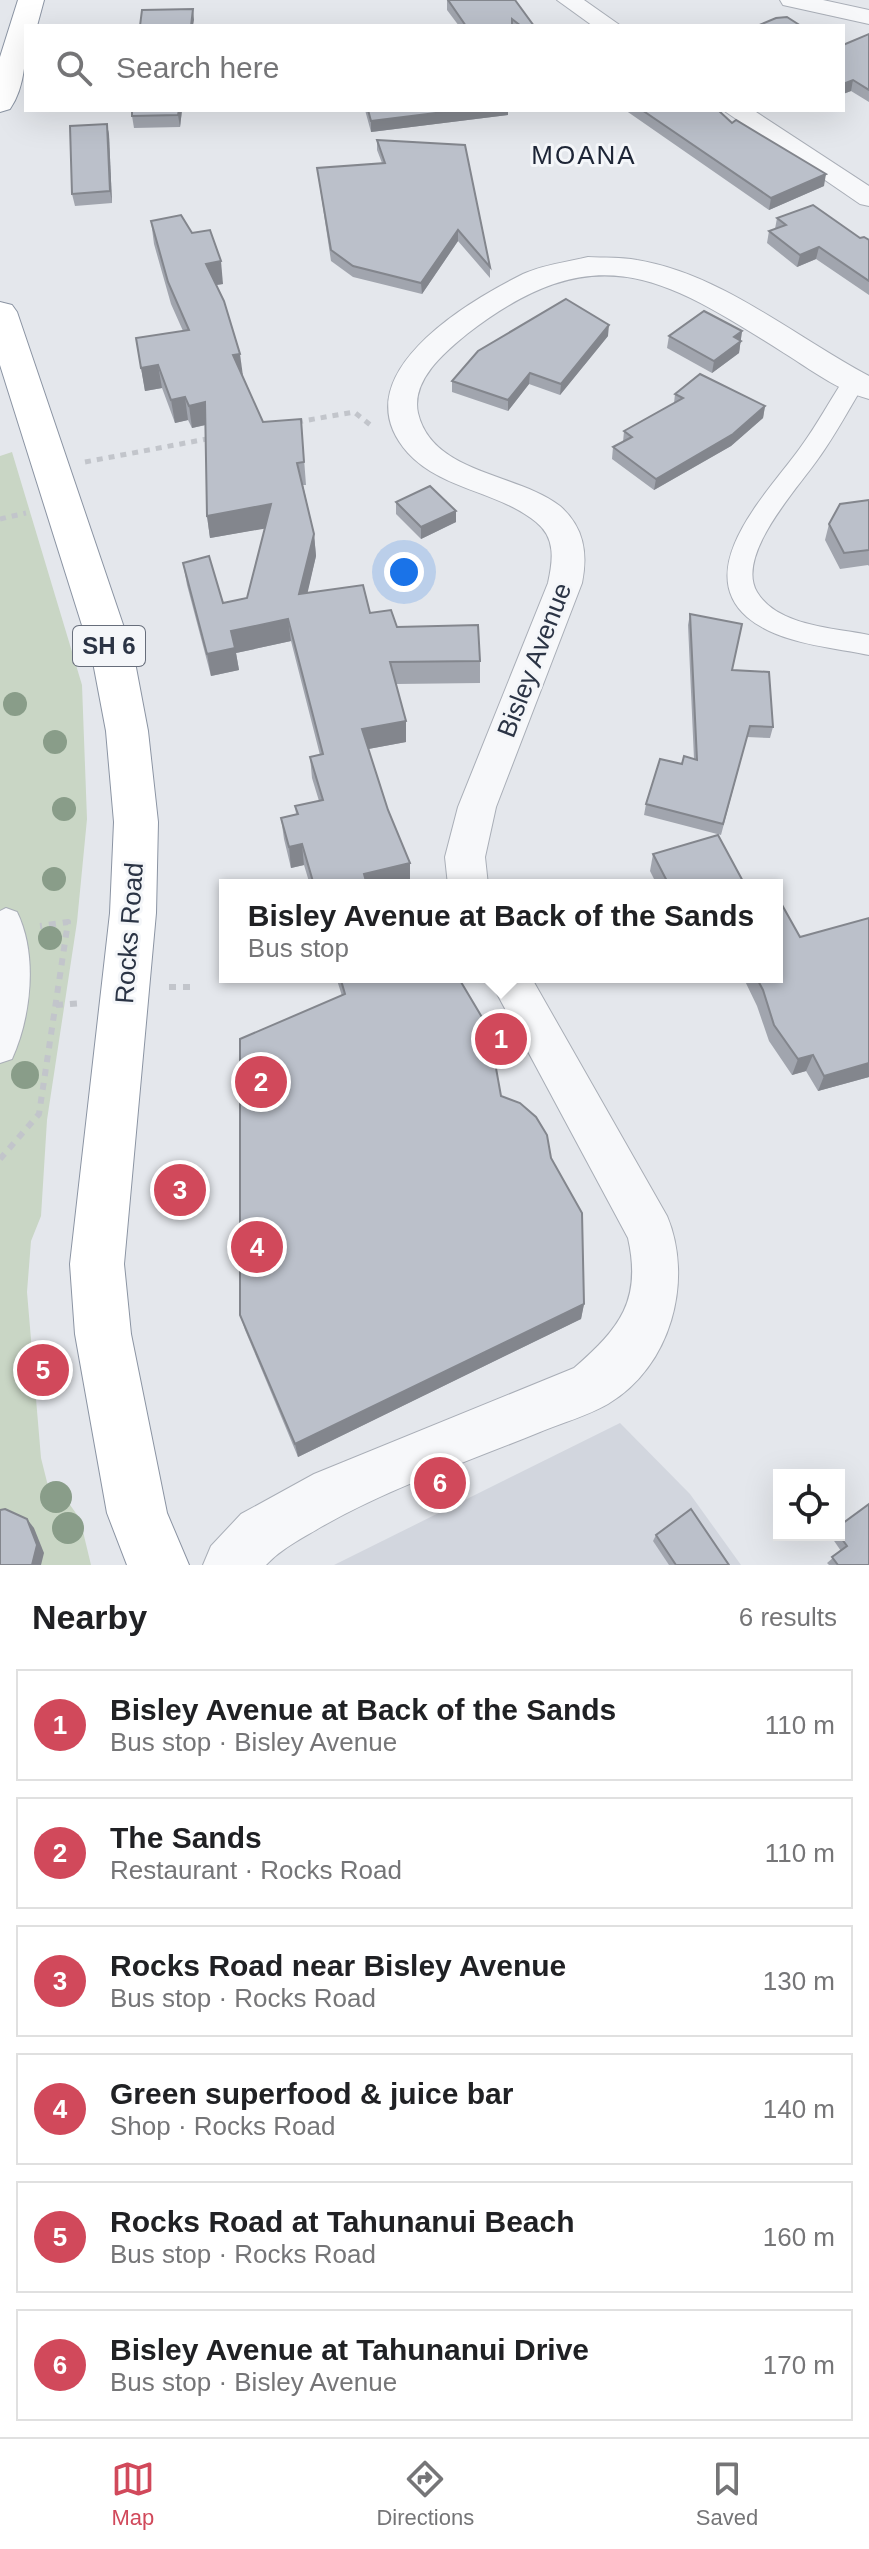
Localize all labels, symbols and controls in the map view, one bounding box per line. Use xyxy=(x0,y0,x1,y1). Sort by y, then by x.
search box xyxy=(24,24,845,112)
icon: search xyxy=(52,46,96,90)
text: Search here xyxy=(116,51,279,84)
district label: MOANA xyxy=(531,140,637,170)
your location xyxy=(384,552,424,592)
street label: Bisley Avenue xyxy=(491,579,577,741)
road number: SH 6 xyxy=(73,626,145,666)
street label: Rocks Road xyxy=(109,861,149,1005)
popup xyxy=(219,879,783,983)
text: Bisley Avenue at Back of the Sands xyxy=(248,899,754,932)
text: Bus stop xyxy=(248,933,349,963)
pin: 1 xyxy=(475,1009,527,1069)
pin: 2 xyxy=(235,1052,287,1112)
pin: 3 xyxy=(154,1160,206,1220)
pin: 4 xyxy=(231,1217,283,1277)
pin: 5 xyxy=(17,1340,69,1400)
pin: 6 xyxy=(414,1453,466,1513)
map controls xyxy=(773,1469,845,1541)
button: locate xyxy=(773,1469,845,1541)
text: Nearby xyxy=(32,1598,147,1636)
text: 6 results xyxy=(739,1602,837,1632)
text: Bisley Avenue at Back of the Sands xyxy=(110,1693,616,1726)
text: 1 xyxy=(53,1710,67,1740)
text: 110 m xyxy=(765,1710,835,1740)
text: Bus stop · Bisley Avenue xyxy=(110,1727,397,1757)
text: The Sands xyxy=(110,1821,262,1854)
text: 2 xyxy=(53,1838,67,1868)
text: 110 m xyxy=(765,1838,835,1868)
text: Restaurant · Rocks Road xyxy=(110,1855,402,1885)
text: Rocks Road near Bisley Avenue xyxy=(110,1949,566,1982)
text: 3 xyxy=(53,1966,67,1996)
text: 130 m xyxy=(763,1966,835,1996)
text: Bus stop · Rocks Road xyxy=(110,1983,376,2013)
text: Green superfood & juice bar xyxy=(110,2077,513,2110)
text: 4 xyxy=(53,2094,67,2124)
text: 140 m xyxy=(763,2094,835,2124)
text: Shop · Rocks Road xyxy=(110,2111,335,2141)
text: Rocks Road at Tahunanui Beach xyxy=(110,2205,575,2238)
text: 5 xyxy=(53,2222,67,2252)
text: 160 m xyxy=(763,2222,835,2252)
text: Bus stop · Rocks Road xyxy=(110,2239,376,2269)
text: Bisley Avenue at Tahunanui Drive xyxy=(110,2333,589,2366)
text: 6 xyxy=(53,2350,67,2380)
text: 170 m xyxy=(763,2350,835,2380)
text: Bus stop · Bisley Avenue xyxy=(110,2367,397,2397)
tab: Map xyxy=(111,2457,155,2531)
tab: Directions xyxy=(376,2457,474,2531)
tab: Saved xyxy=(696,2457,758,2531)

